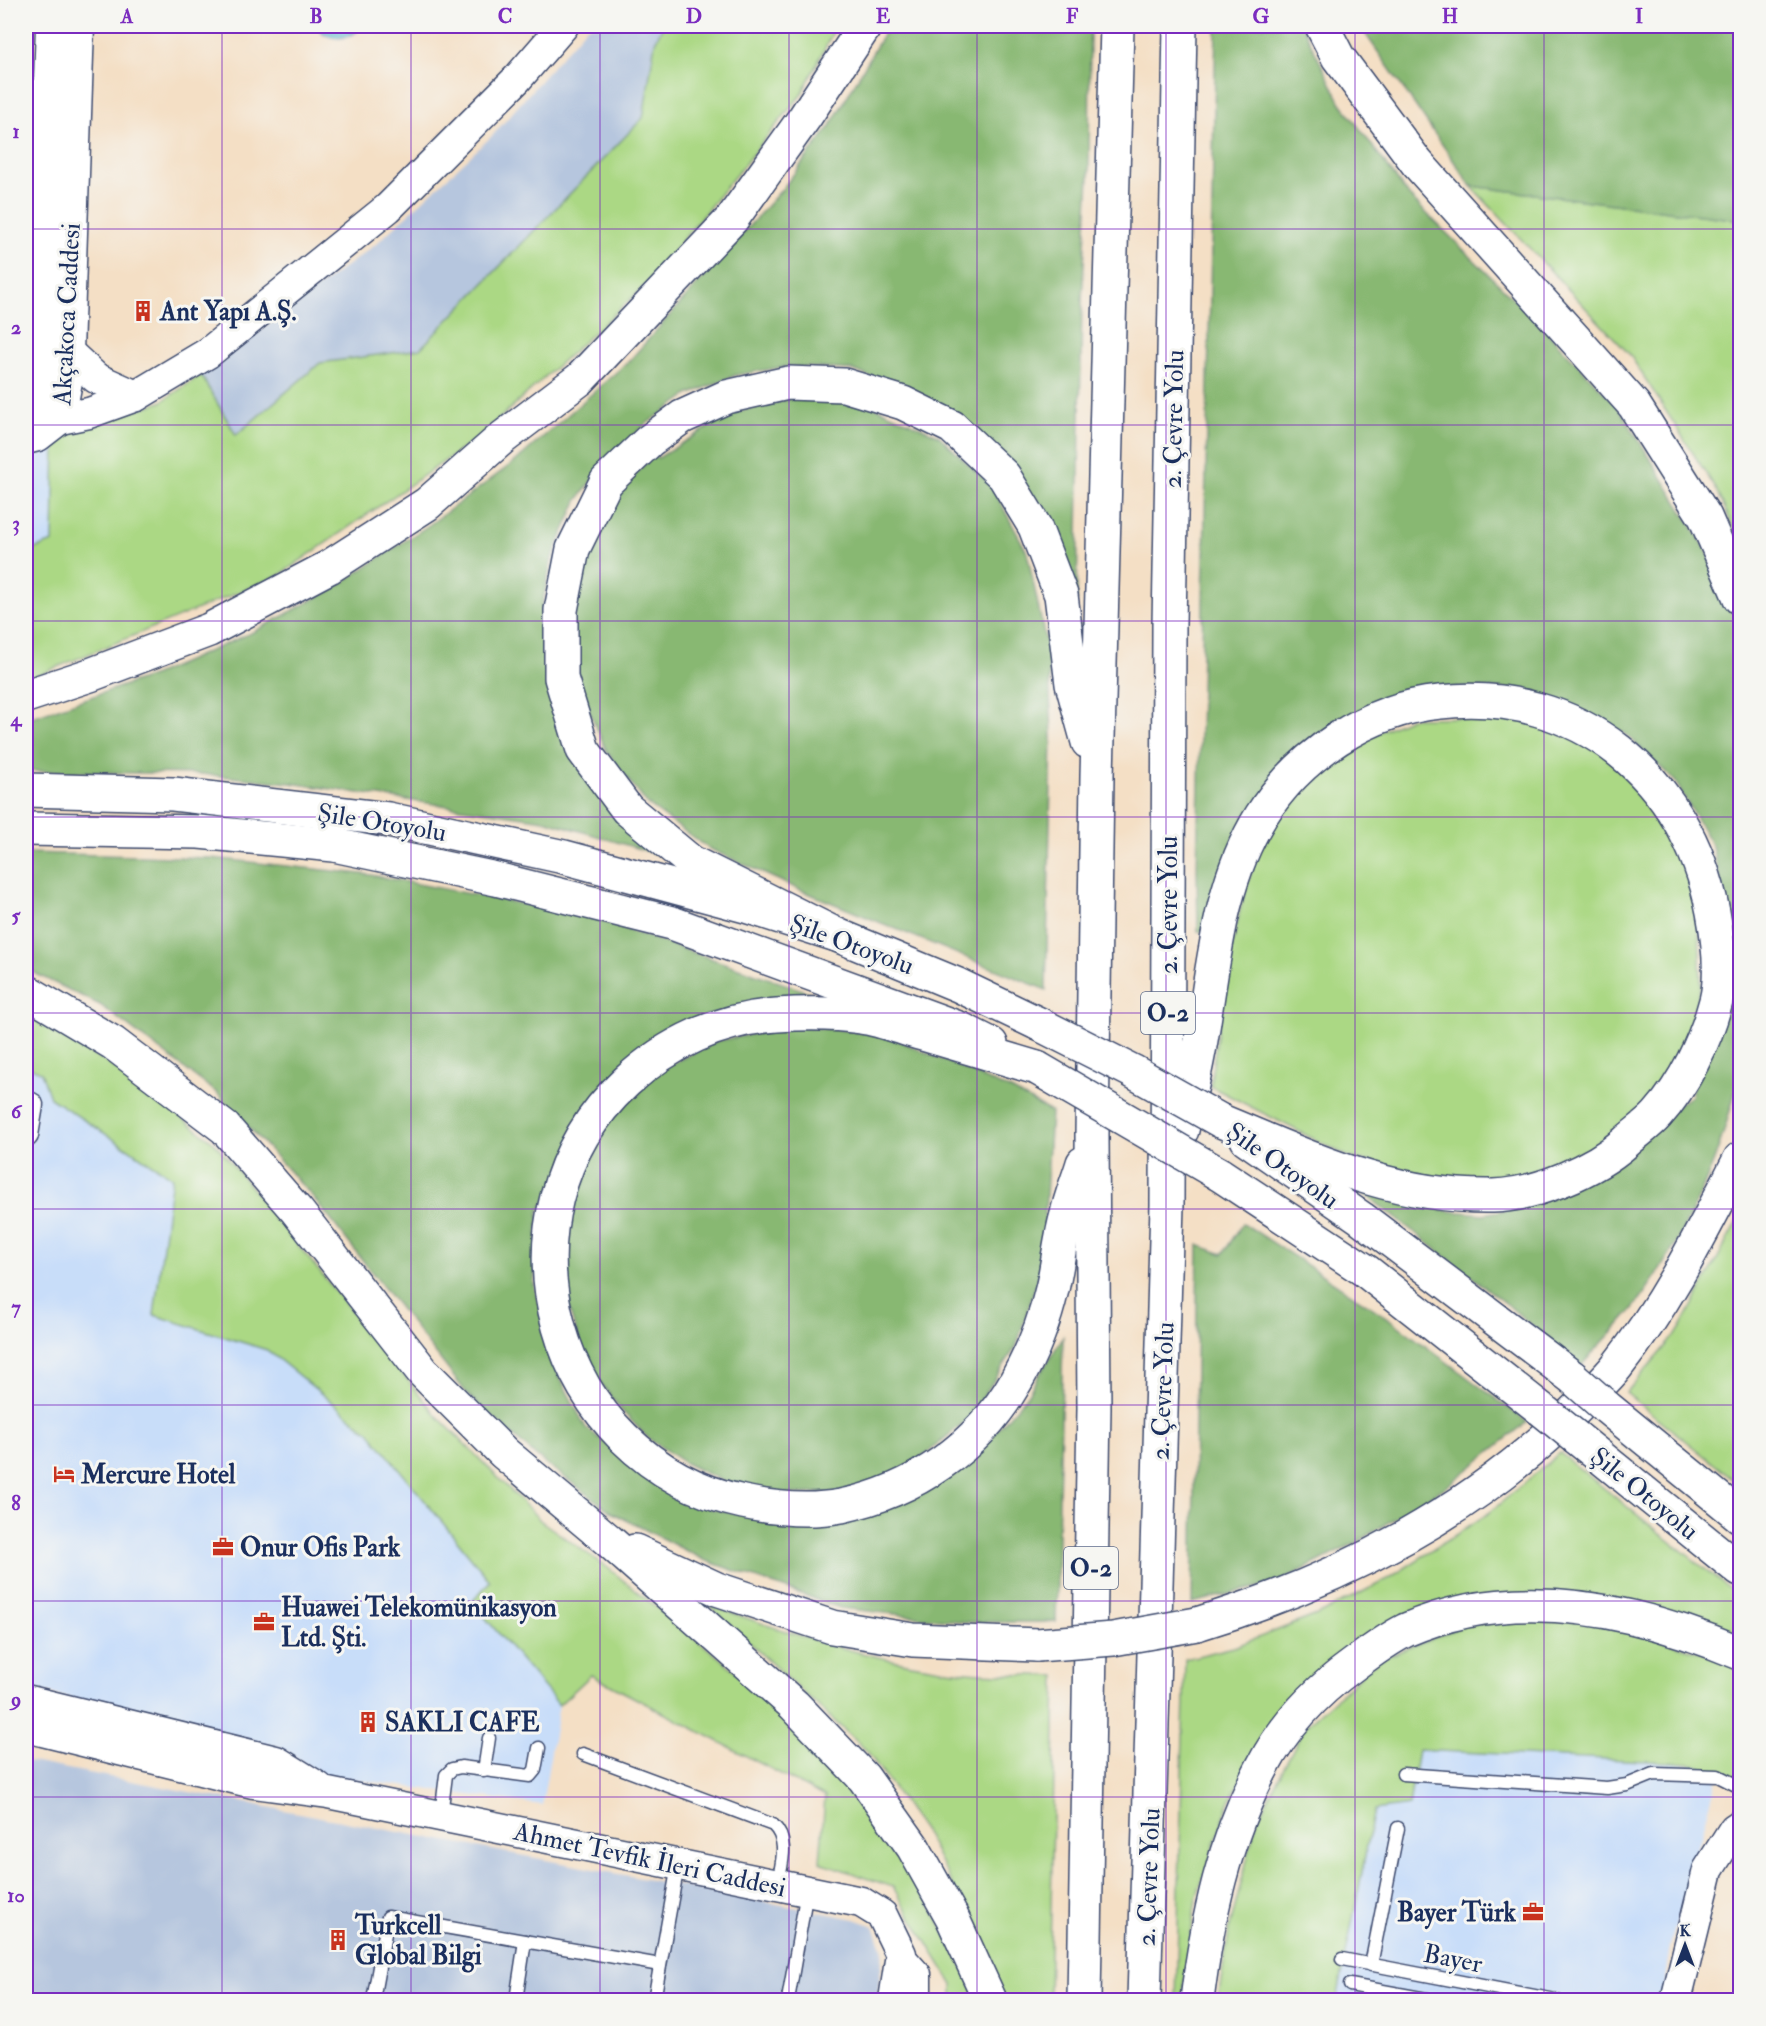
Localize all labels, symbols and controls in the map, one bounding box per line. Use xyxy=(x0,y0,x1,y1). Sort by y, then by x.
text: A xyxy=(120,4,134,29)
text: B xyxy=(309,4,323,29)
text: C xyxy=(498,4,512,29)
text: D xyxy=(686,4,702,29)
text: E xyxy=(876,4,891,29)
text: F xyxy=(1066,4,1079,29)
text: G xyxy=(1253,4,1270,29)
text: H xyxy=(1442,4,1458,29)
text: I xyxy=(1635,4,1643,29)
text: 1 xyxy=(12,119,20,144)
street label: Akçakoca Caddesi xyxy=(46,222,88,407)
place label: Ant Yapı A.Ş. xyxy=(159,296,297,329)
building icon: Ant Yapı A.Ş. xyxy=(131,299,155,323)
text: 2 xyxy=(11,315,21,340)
street label: 2. Çevre Yolu xyxy=(1157,349,1191,489)
text: 3 xyxy=(12,511,20,536)
text: 4 xyxy=(10,707,23,732)
street label: Şile Otoyolu xyxy=(315,797,448,849)
street label: 2. Çevre Yolu xyxy=(1153,836,1185,974)
text: 5 xyxy=(12,903,22,928)
street label: Şile Otoyolu xyxy=(785,908,918,982)
road number: O-2 xyxy=(1141,992,1195,1034)
text: 6 xyxy=(11,1099,23,1124)
street label: Şile Otoyolu xyxy=(1220,1115,1345,1216)
text: 7 xyxy=(11,1295,21,1320)
street label: 2. Çevre Yolu xyxy=(1145,1321,1181,1461)
street label: Şile Otoyolu xyxy=(1584,1440,1705,1547)
place label: Mercure Hotel xyxy=(80,1459,236,1491)
hotel icon: Mercure Hotel xyxy=(52,1462,76,1486)
text: 8 xyxy=(11,1491,21,1516)
place label: Onur Ofis Park xyxy=(240,1532,401,1564)
office icon: Onur Ofis Park xyxy=(211,1535,235,1559)
road number: O-2 xyxy=(1064,1547,1118,1589)
place label: Huawei Telekomünikasyon Ltd. Şti. xyxy=(281,1592,557,1654)
office icon: Huawei Telekomünikasyon Ltd. Şti. xyxy=(252,1610,276,1634)
text: 9 xyxy=(9,1687,21,1712)
place label: SAKLI CAFE xyxy=(385,1707,540,1739)
building icon: SAKLI CAFE xyxy=(356,1710,380,1734)
street label: 2. Çevre Yolu xyxy=(1131,1807,1167,1947)
street label: Ahmet Tevfik İleri Caddesi xyxy=(510,1813,789,1904)
text: 10 xyxy=(7,1883,25,1908)
place label: Bayer Türk xyxy=(1397,1897,1517,1930)
office icon: Bayer Türk xyxy=(1521,1900,1545,1924)
place label: Turkcell Global Bilgi xyxy=(354,1910,482,1973)
north arrow xyxy=(1655,1915,1715,1975)
text: K xyxy=(1679,1921,1691,1941)
building icon: Turkcell Global Bilgi xyxy=(326,1928,350,1952)
street label: Bayer xyxy=(1421,1938,1485,1980)

